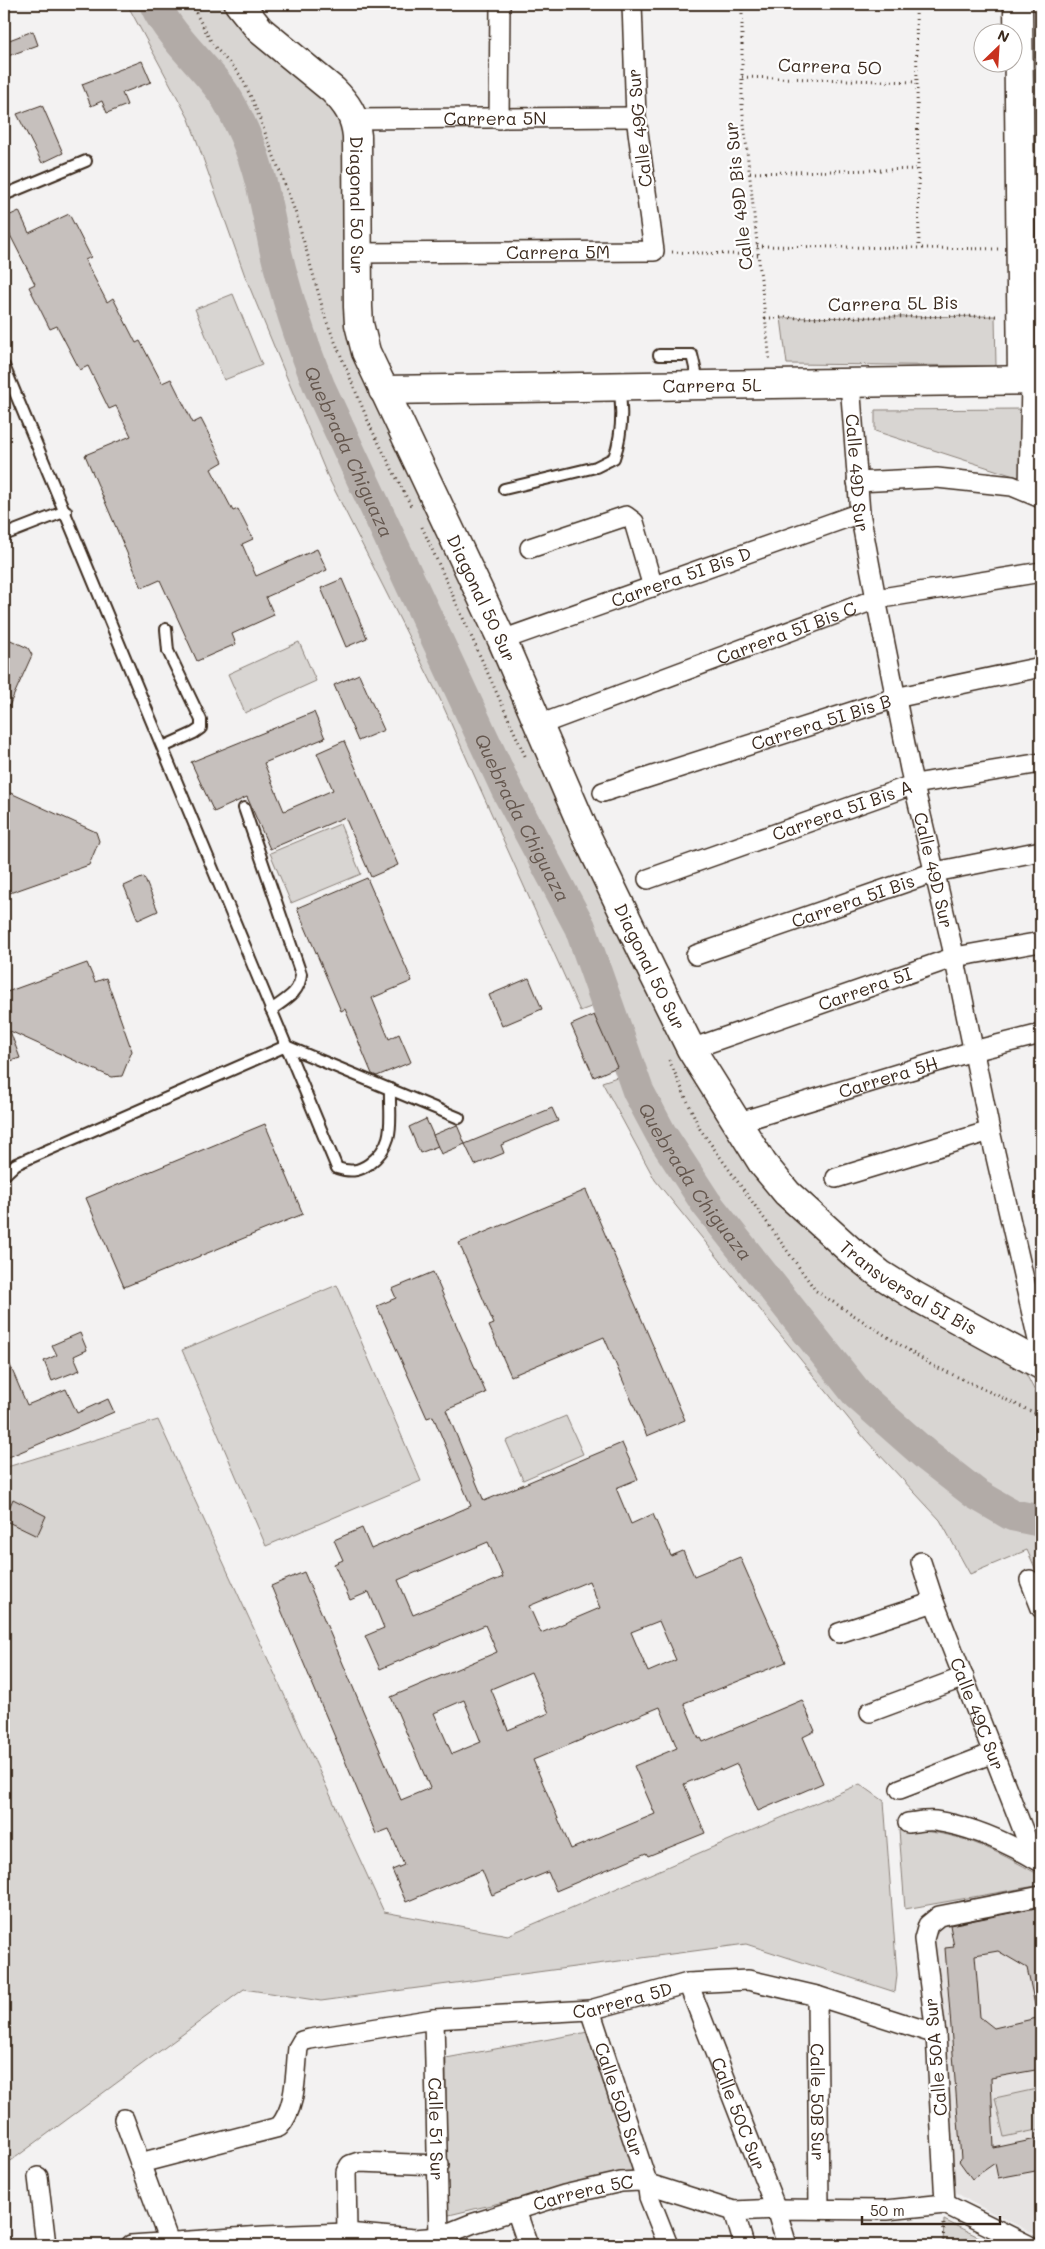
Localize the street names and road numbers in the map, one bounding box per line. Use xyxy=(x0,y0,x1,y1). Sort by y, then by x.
street label: Carrera 5O xyxy=(778,52,882,80)
street label: Calle 49G Sur xyxy=(621,67,657,189)
street label: Carrera 5N xyxy=(443,106,547,130)
street label: Calle 49D Bis Sur xyxy=(718,120,758,272)
street label: Diagonal 50 Sur xyxy=(345,136,370,274)
street label: Carrera 5M xyxy=(506,239,610,264)
street label: Carrera 5L Bis xyxy=(828,290,958,316)
street label: Carrera 5L xyxy=(662,372,762,398)
street label: Calle 49D Sur xyxy=(840,413,875,534)
street label: Diagonal 50 Sur xyxy=(442,530,522,666)
street label: Carrera 5I Bis D xyxy=(608,541,754,612)
street label: Carrera 5I Bis C xyxy=(713,595,860,670)
street label: Carrera 5I Bis B xyxy=(748,688,894,756)
street label: Carrera 5I Bis A xyxy=(769,774,915,846)
street label: Calle 49D Sur xyxy=(909,810,959,930)
street label: Carrera 5I Bis xyxy=(788,868,918,933)
street label: Diagonal 50 Sur xyxy=(609,899,691,1034)
street label: Carrera 5I xyxy=(815,961,915,1016)
street label: Carrera 5H xyxy=(836,1050,941,1103)
street label: Transversal 5I Bis xyxy=(835,1235,981,1340)
street label: Calle 49C Sur xyxy=(945,1654,1010,1773)
street label: Carrera 5D xyxy=(572,1976,675,2023)
street label: Calle 50A Sur xyxy=(918,1997,952,2117)
street label: Calle 50D Sur xyxy=(589,2039,650,2159)
street label: Calle 50B Sur xyxy=(805,2043,831,2161)
street label: Calle 50C Sur xyxy=(706,2053,772,2173)
street label: Calle 51 Sur xyxy=(423,2077,450,2181)
street label: Carrera 5C xyxy=(530,2169,634,2216)

